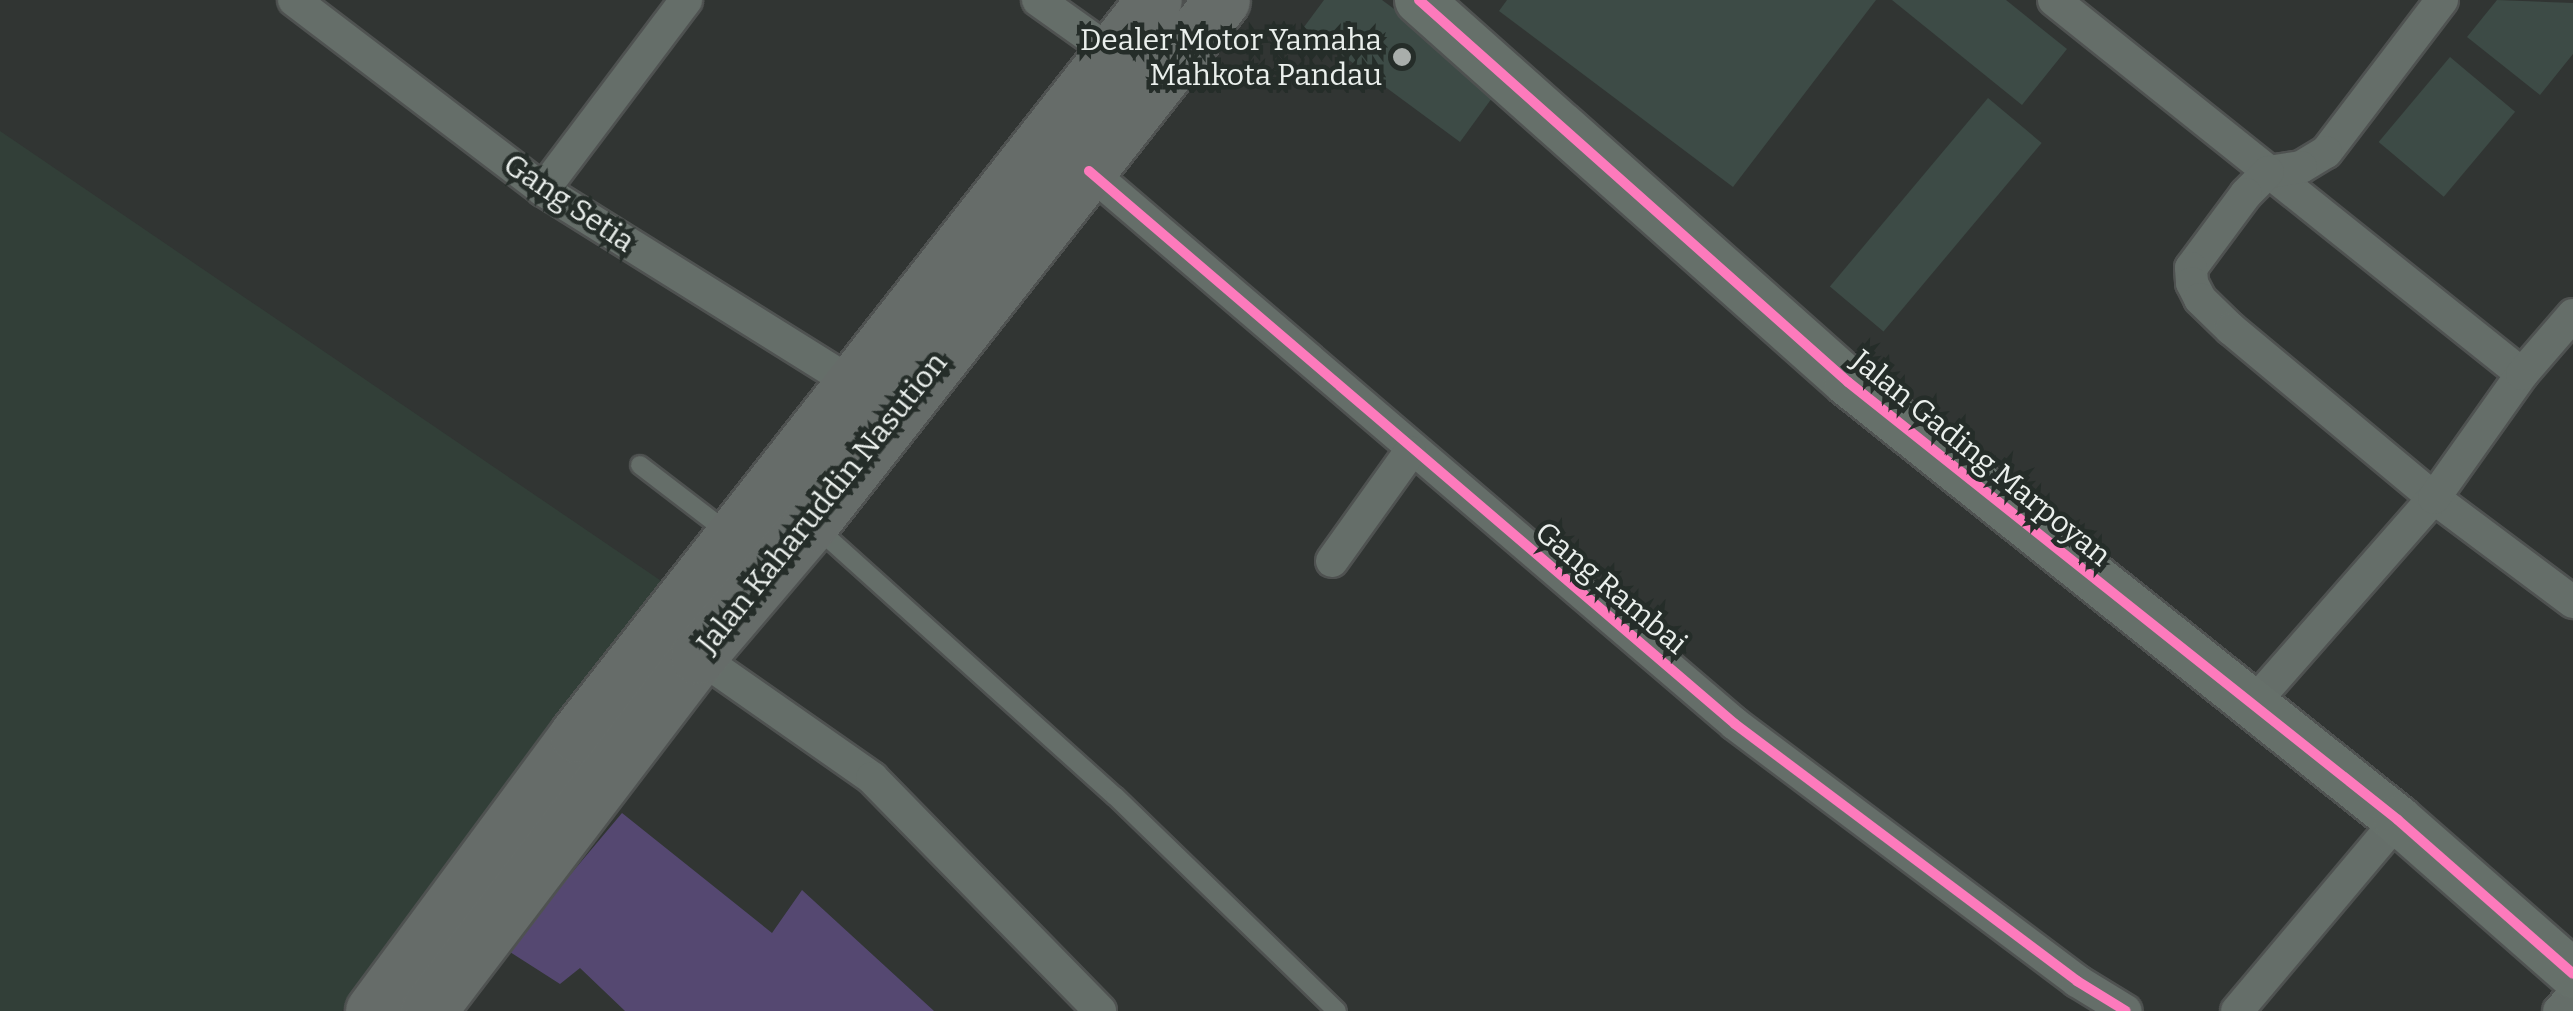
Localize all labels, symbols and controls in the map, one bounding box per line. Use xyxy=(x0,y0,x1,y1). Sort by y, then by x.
place label: Dealer Motor Yamaha Mahkota Pandau xyxy=(1080,22,1382,92)
marker: Dealer Motor Yamaha Mahkota Pandau xyxy=(1391,46,1413,68)
street label: Gang Setia xyxy=(497,146,641,260)
street label: Jalan Gading Marpoyan xyxy=(1844,342,2118,574)
street label: Jalan Kaharuddin Nasution xyxy=(689,345,955,661)
street label: Gang Rambai xyxy=(1528,514,1694,662)

